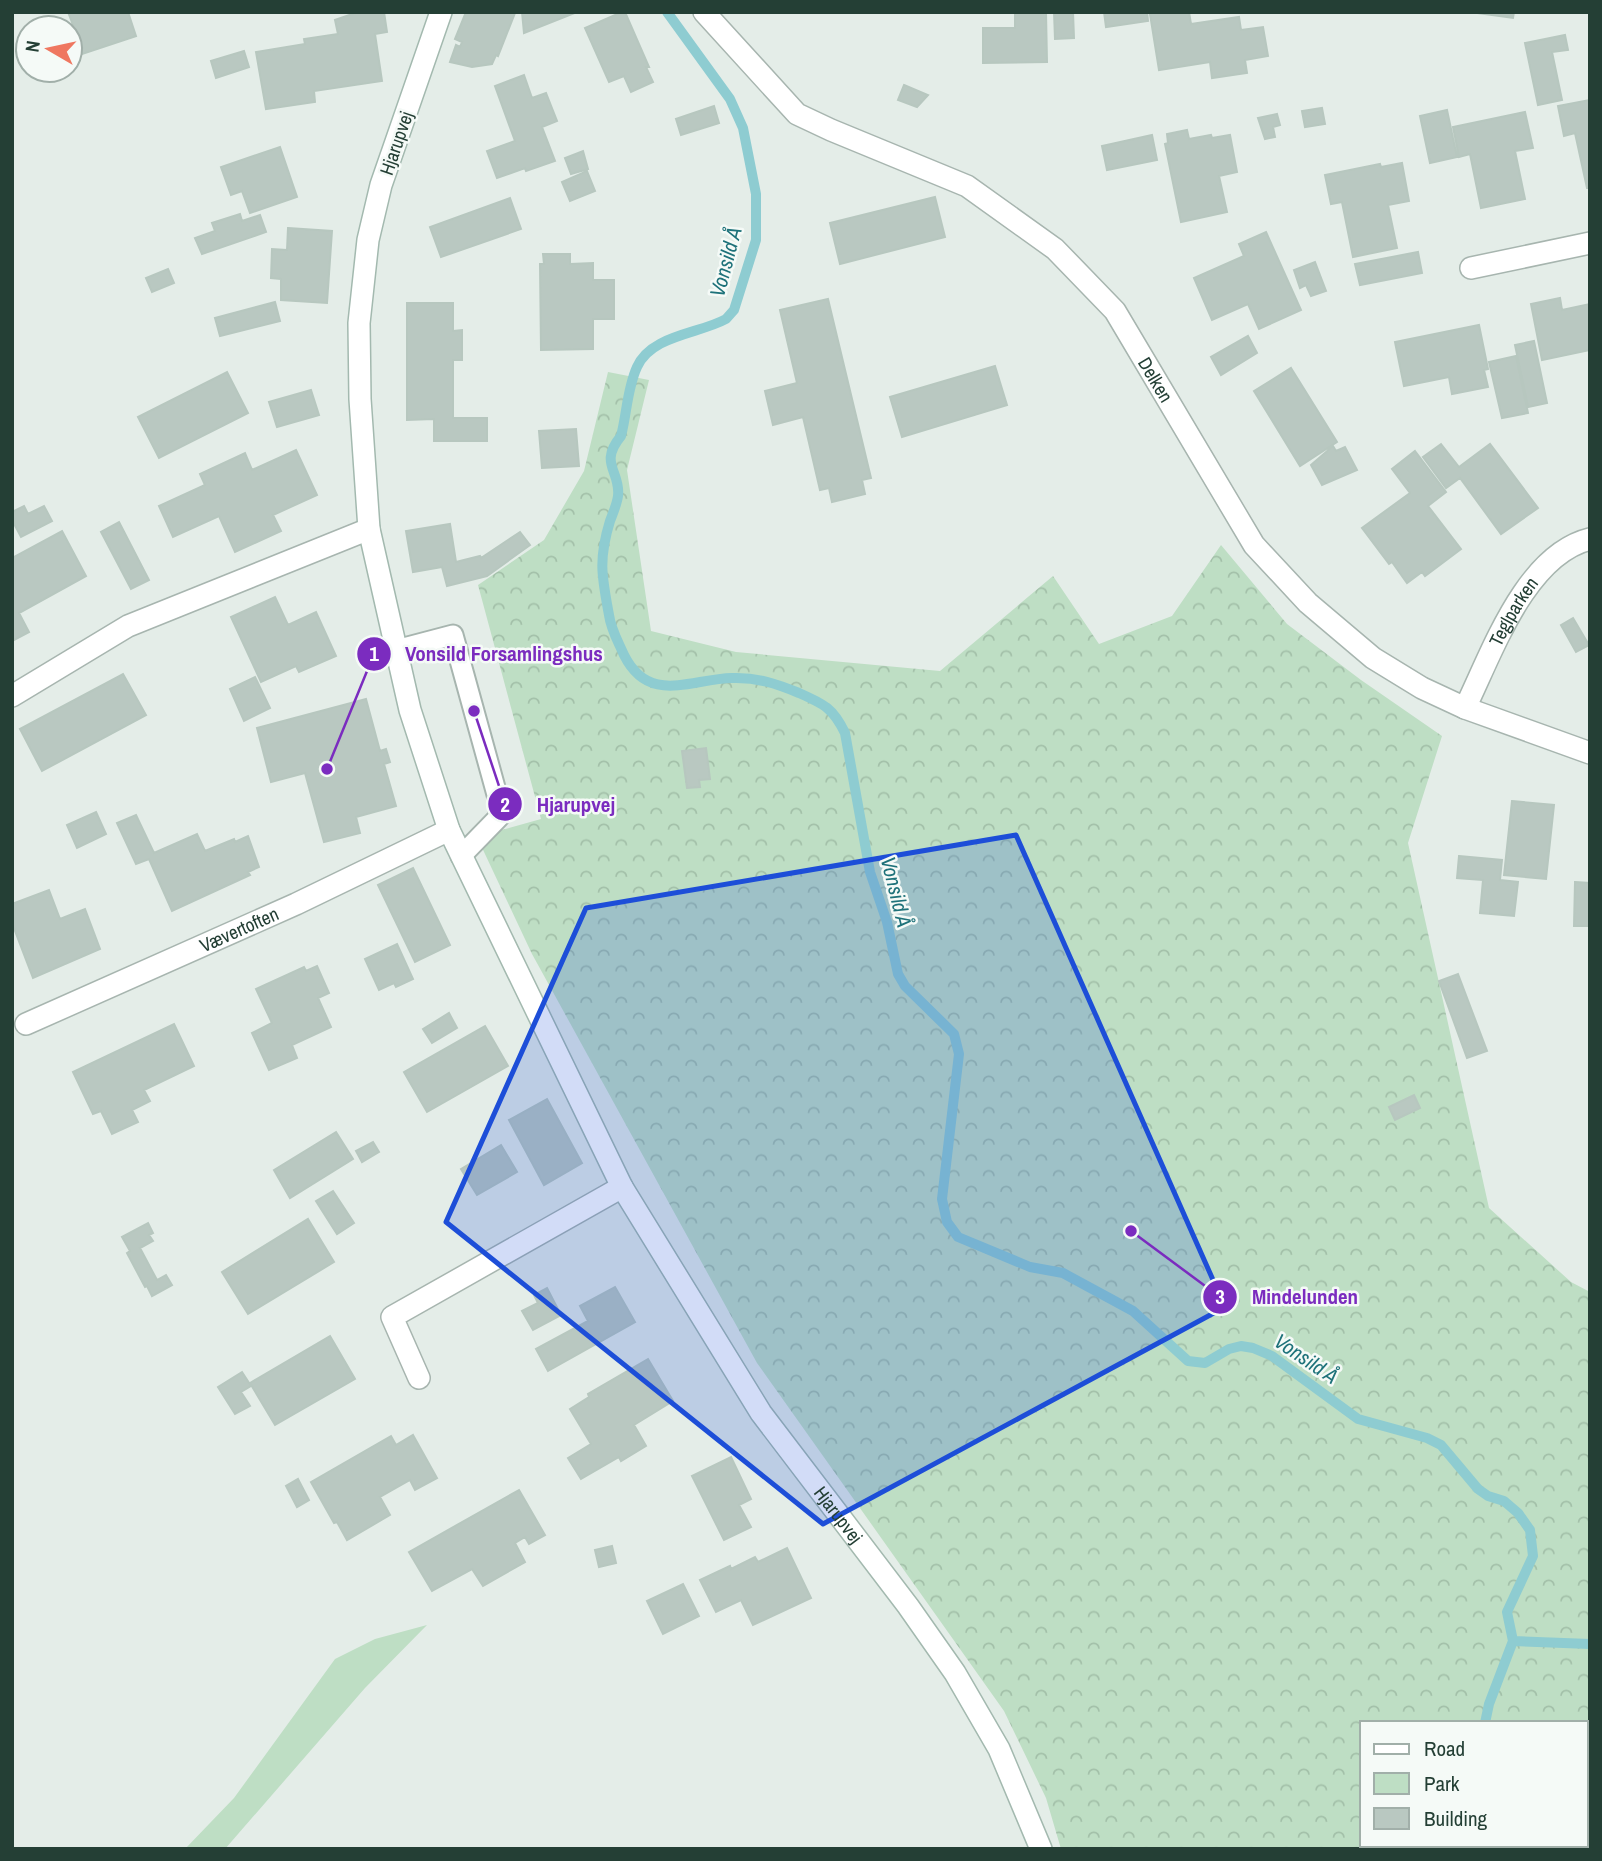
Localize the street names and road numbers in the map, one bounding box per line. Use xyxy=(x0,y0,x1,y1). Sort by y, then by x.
street label: Hjarupvej xyxy=(373,108,419,178)
street label: Delken xyxy=(1132,352,1179,407)
street label: Teglparken xyxy=(1483,571,1544,650)
street label: Vævertoften xyxy=(195,900,282,958)
street label: Hjarupvej xyxy=(808,1481,869,1549)

